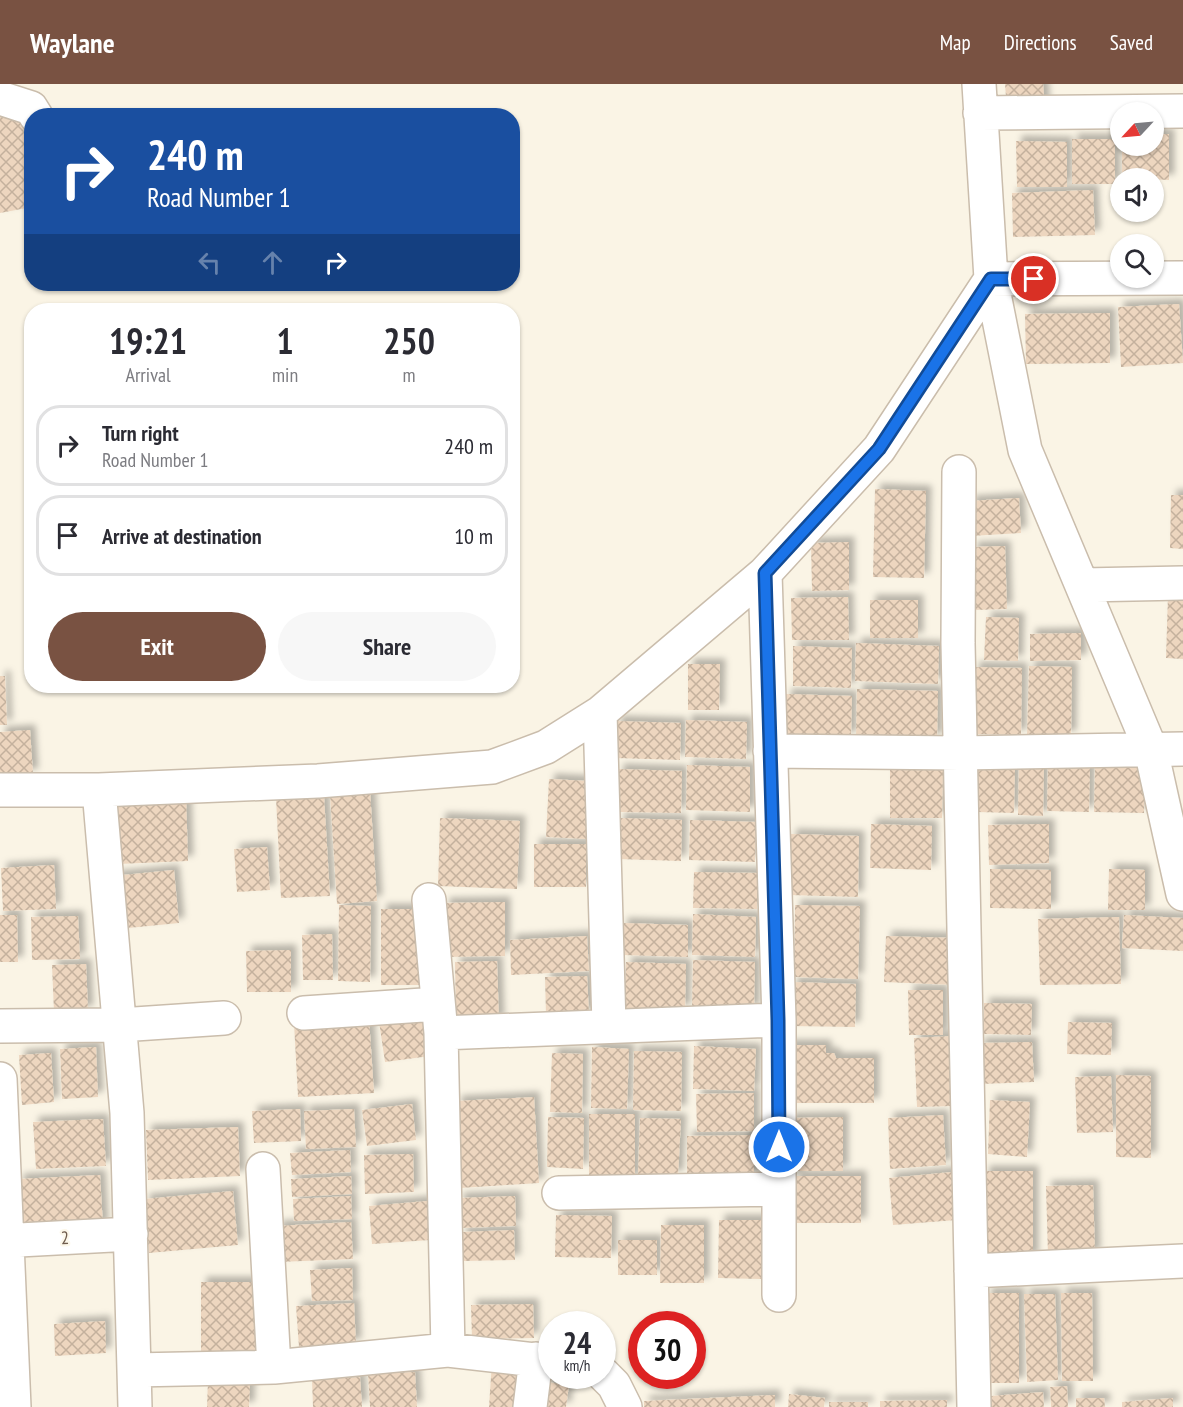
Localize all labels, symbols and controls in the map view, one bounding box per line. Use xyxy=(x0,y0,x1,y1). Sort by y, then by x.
text: Waylane xyxy=(30,24,115,61)
text: Map xyxy=(940,29,971,56)
text: Directions xyxy=(1004,29,1077,56)
text: Saved xyxy=(1110,29,1153,56)
north arrow xyxy=(1110,102,1164,156)
map controls xyxy=(1110,102,1164,288)
text: 240 m xyxy=(147,127,244,182)
icon: right xyxy=(48,132,126,210)
button: sound xyxy=(1110,168,1164,222)
text: Road Number 1 xyxy=(147,180,291,214)
button: search xyxy=(1110,234,1164,288)
icon: left xyxy=(193,246,226,279)
icon: ahead xyxy=(256,246,289,279)
icon: right xyxy=(319,246,352,279)
pin xyxy=(1008,253,1059,304)
icon: arrive xyxy=(1017,262,1050,295)
text: 19:21 xyxy=(109,317,187,364)
text: 1 xyxy=(276,317,294,364)
text: 250 xyxy=(383,317,435,364)
text: Arrival xyxy=(125,362,171,388)
text: min xyxy=(272,362,298,388)
text: m xyxy=(403,362,416,388)
text: Turn right xyxy=(102,419,179,447)
icon: right xyxy=(51,429,84,462)
text: 240 m xyxy=(444,432,493,460)
text: Road Number 1 xyxy=(102,447,208,473)
icon: arrive xyxy=(51,519,84,552)
text: Arrive at destination xyxy=(102,522,262,550)
text: 10 m xyxy=(454,522,493,550)
button: Exit xyxy=(48,612,266,681)
button: Share xyxy=(278,612,496,681)
position arrow xyxy=(747,1115,811,1179)
street label: 2 xyxy=(60,1226,70,1249)
speed limit sign: 30 xyxy=(628,1311,706,1389)
text: 24 xyxy=(563,1323,591,1362)
text: km/h xyxy=(564,1356,590,1375)

